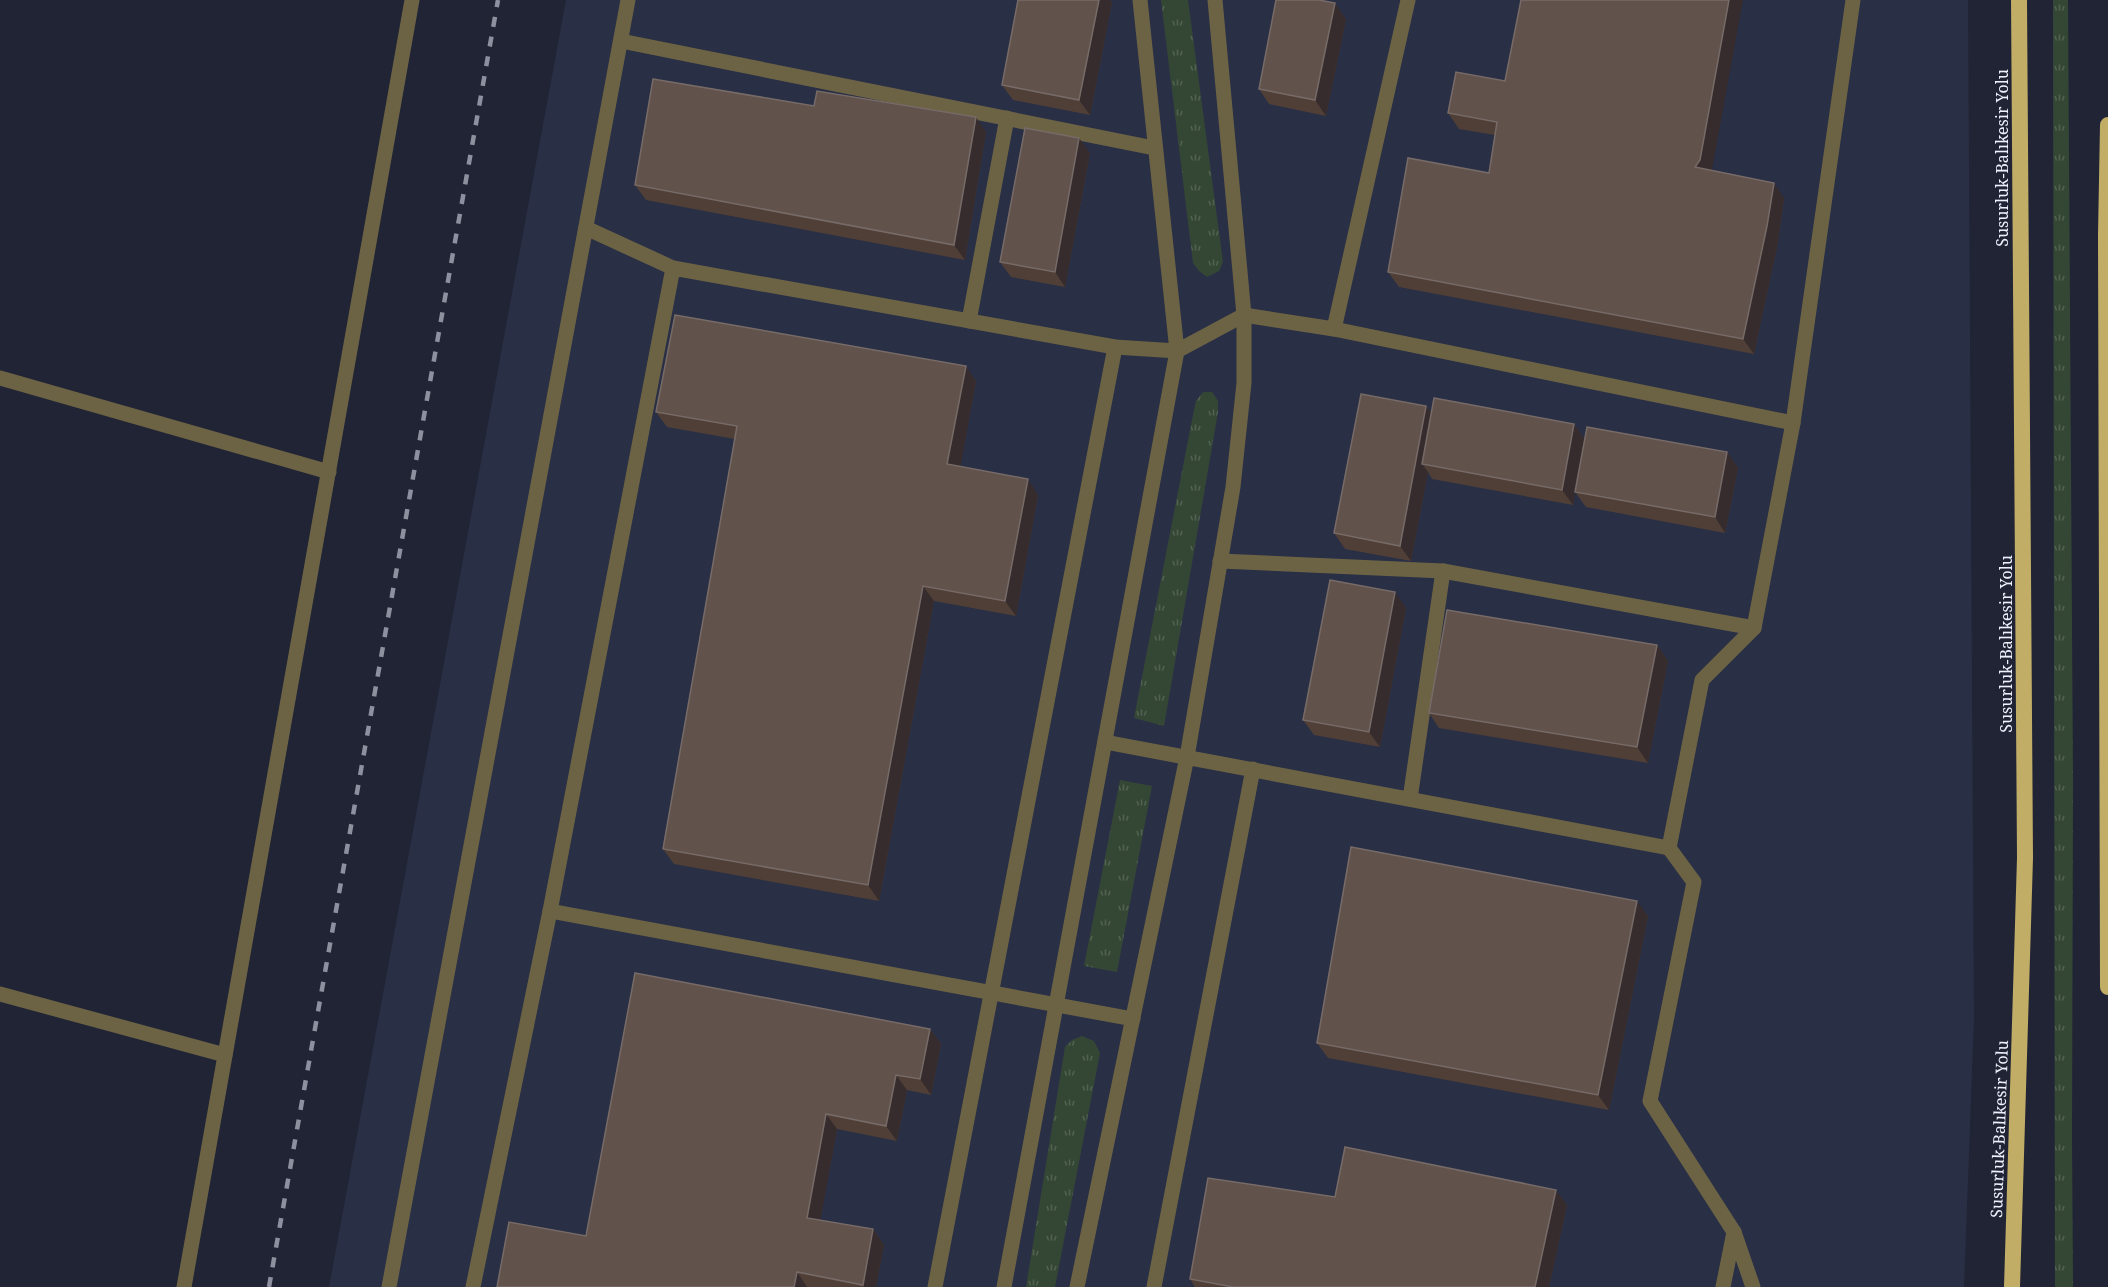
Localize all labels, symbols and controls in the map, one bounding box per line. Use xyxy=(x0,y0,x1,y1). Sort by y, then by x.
street label: Susurluk-Balıkesir Yolu xyxy=(1991,69,2013,247)
street label: Susurluk-Balıkesir Yolu xyxy=(1995,555,2017,733)
street label: Susurluk-Balıkesir Yolu xyxy=(1985,1040,2013,1218)

